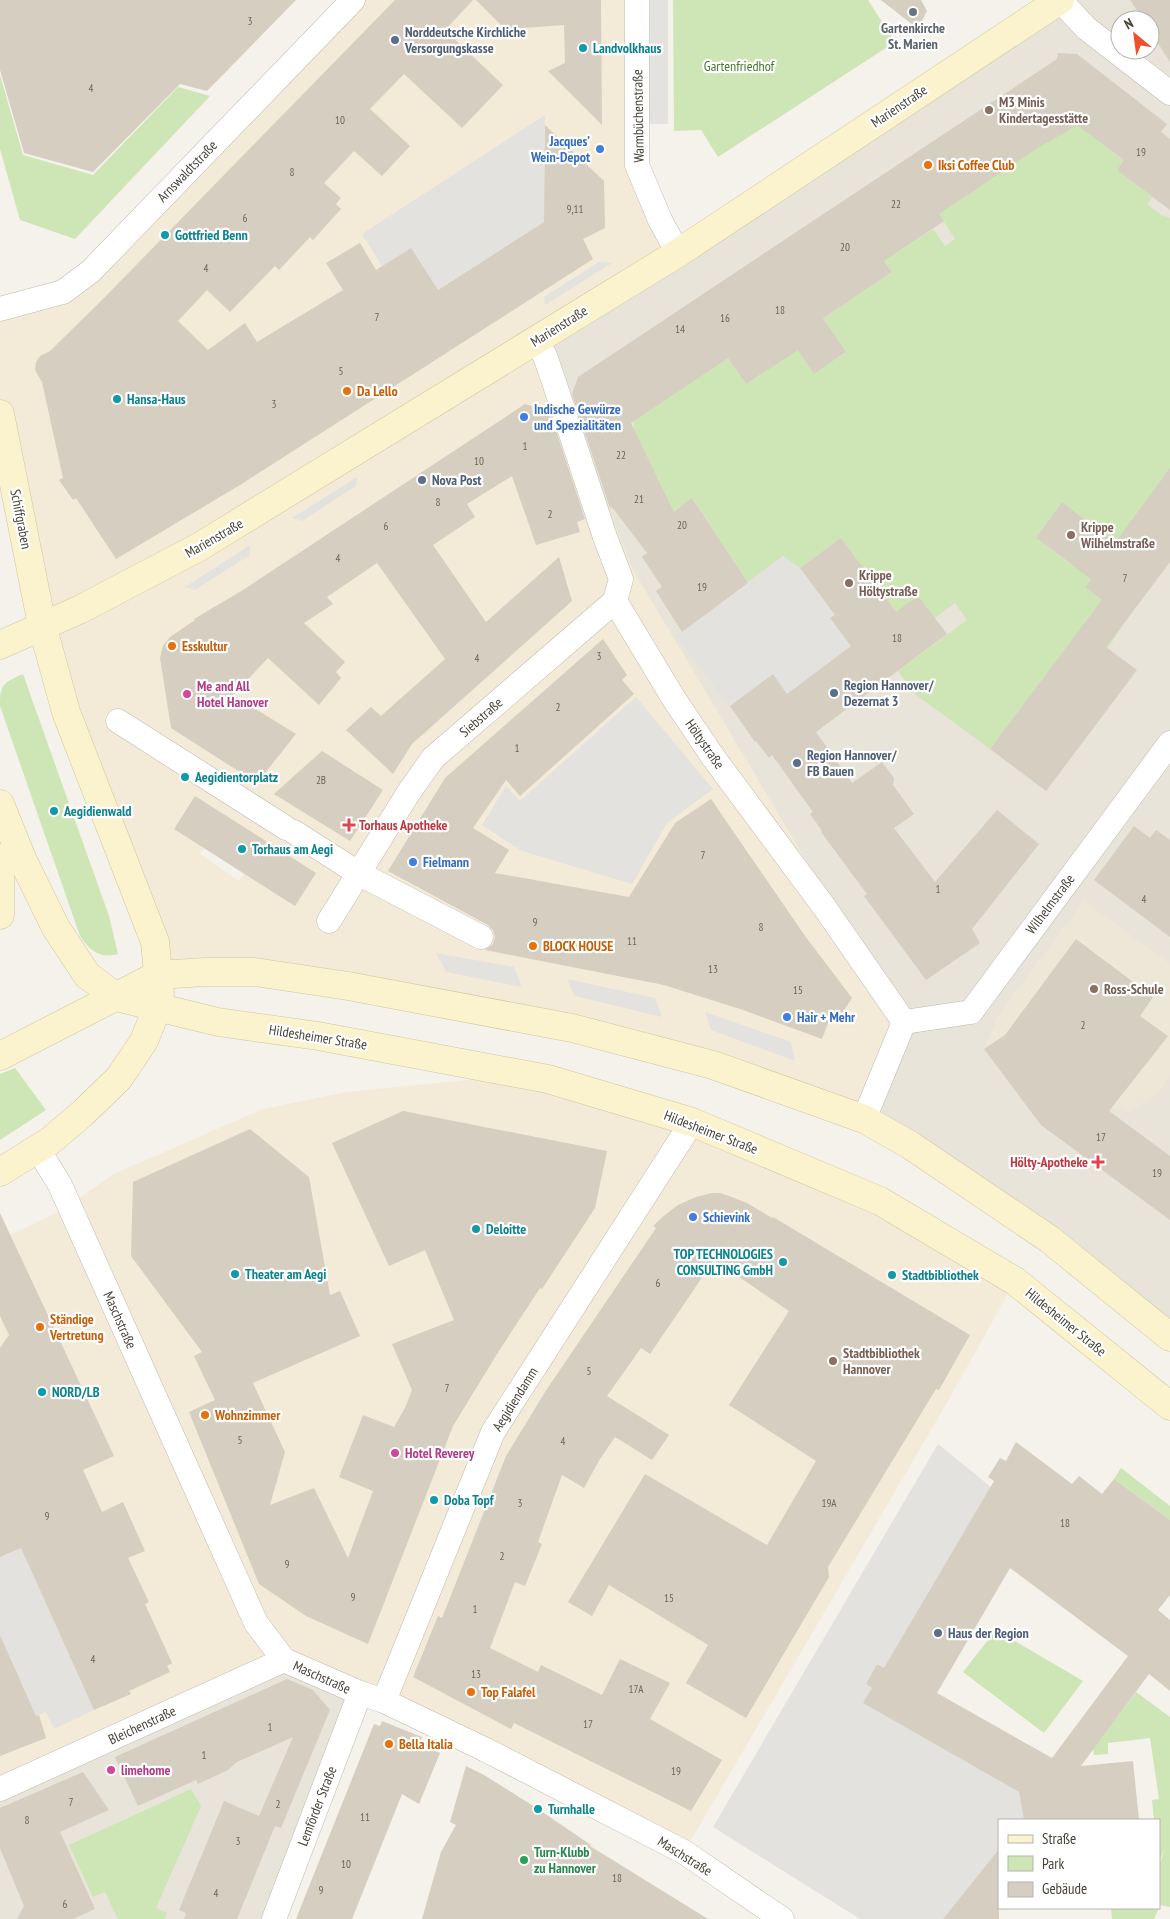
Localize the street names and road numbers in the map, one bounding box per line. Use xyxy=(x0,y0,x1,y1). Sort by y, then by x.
street label: Warmbüchenstraße xyxy=(628,69,648,163)
street label: Marienstraße xyxy=(867,81,931,131)
street label: Arnswaldtstraße xyxy=(153,136,221,206)
street label: Marienstraße xyxy=(527,301,591,351)
street label: Schiffgraben xyxy=(6,487,36,551)
street label: Marienstraße xyxy=(182,514,246,562)
street label: Siebstraße xyxy=(456,693,507,741)
street label: Höltystraße xyxy=(681,716,729,772)
street label: Wilhelmstraße xyxy=(1022,870,1079,938)
street label: Hildesheimer Straße xyxy=(268,1020,368,1054)
street label: Hildesheimer Straße xyxy=(662,1106,761,1158)
street label: Hildesheimer Straße xyxy=(1022,1284,1110,1360)
street label: Maschstraße xyxy=(99,1288,141,1352)
street label: Aegidiendamm xyxy=(488,1364,542,1434)
street label: Maschstraße xyxy=(290,1656,354,1698)
street label: Bleichenstraße xyxy=(105,1701,179,1748)
street label: Lemförder Straße xyxy=(294,1763,341,1848)
street label: Maschstraße xyxy=(654,1832,716,1880)

